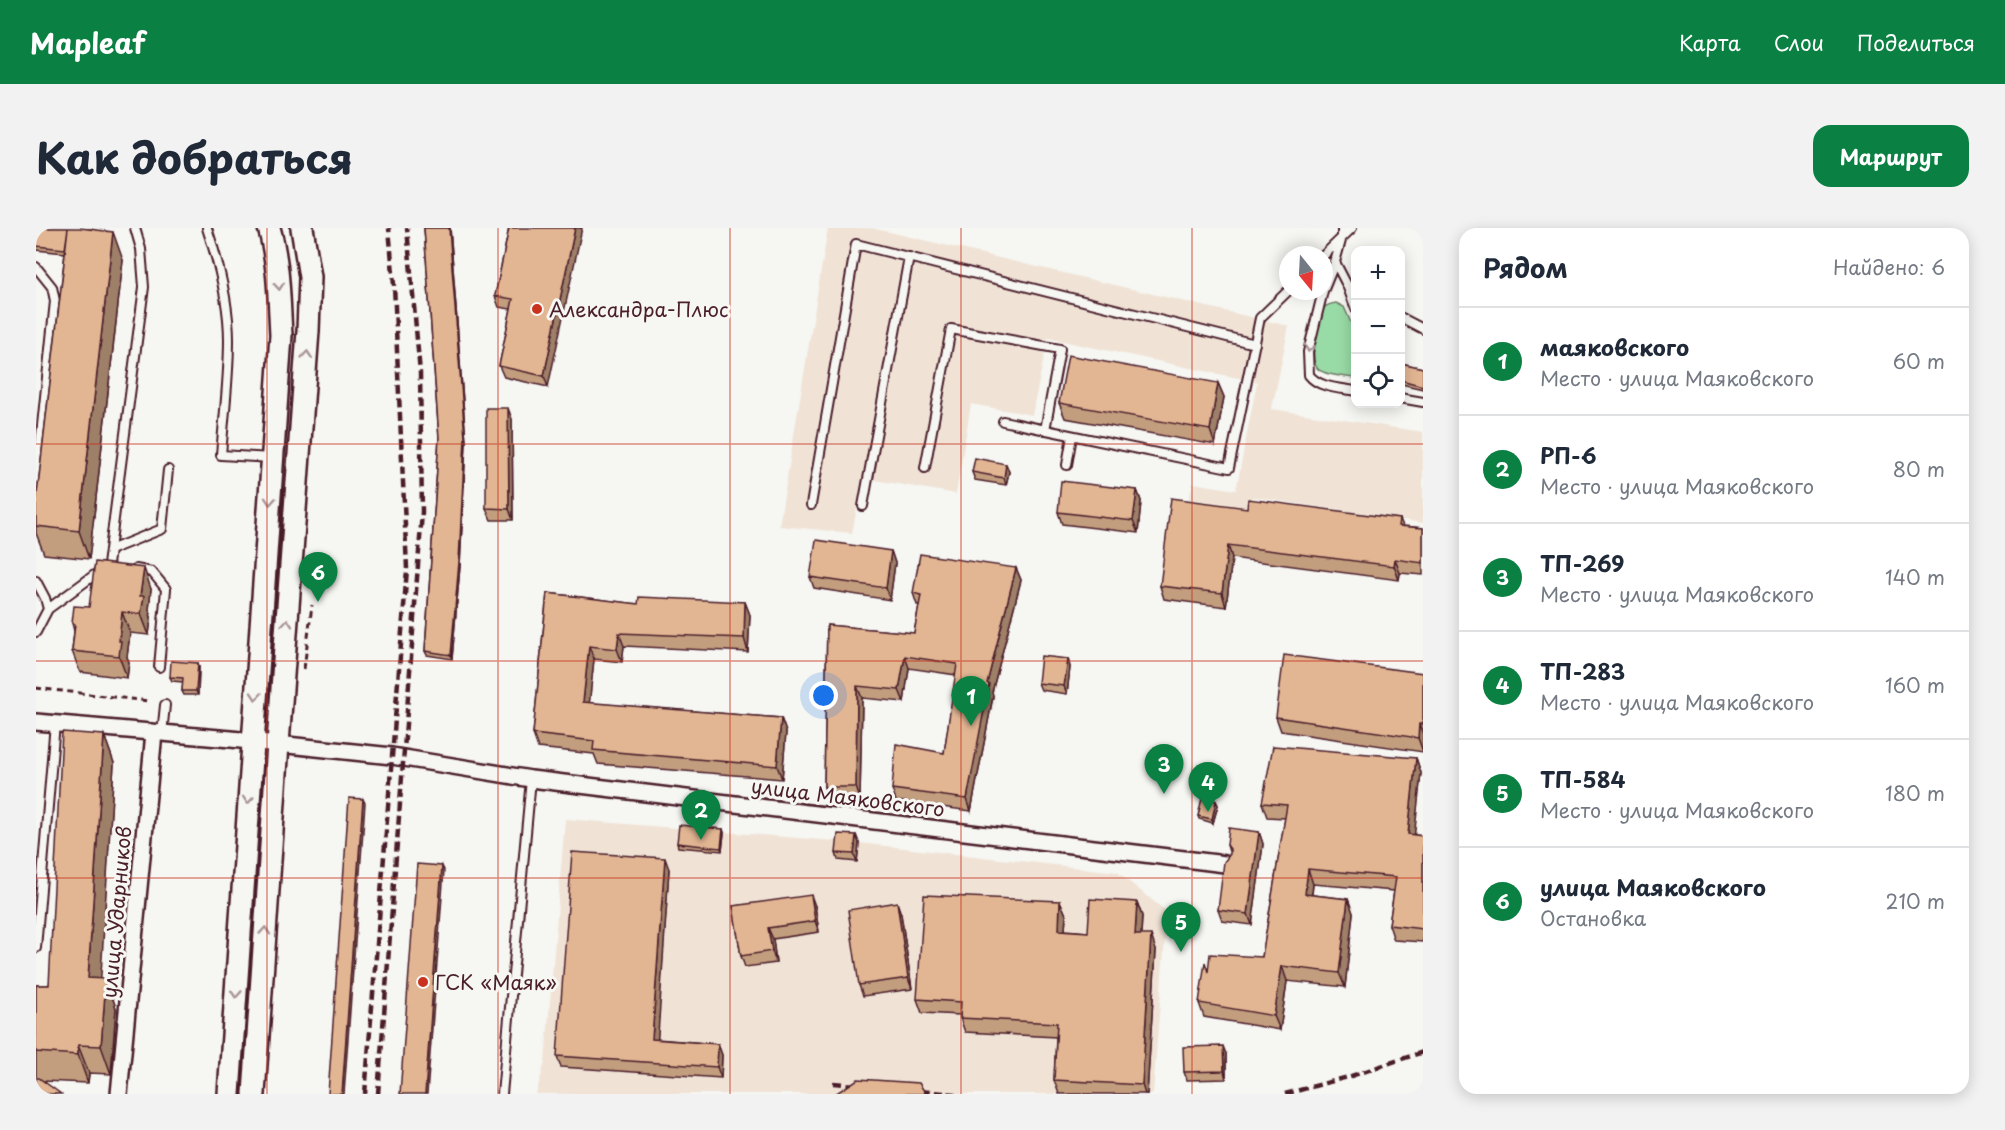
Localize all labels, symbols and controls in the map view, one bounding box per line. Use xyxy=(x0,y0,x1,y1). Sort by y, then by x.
text: Mapleaf xyxy=(30,21,146,64)
text: Карта xyxy=(1679,26,1741,58)
text: Слои xyxy=(1774,26,1824,58)
text: Поделиться xyxy=(1857,26,1975,58)
text: Как добраться xyxy=(36,125,353,188)
button: Маршрут xyxy=(1813,125,1969,187)
north arrow xyxy=(1279,246,1333,300)
map controls xyxy=(1351,246,1405,408)
button: + xyxy=(1351,246,1405,300)
text: Рядом xyxy=(1483,248,1568,287)
text: Найдено: 6 xyxy=(1833,252,1945,282)
one-way arrow xyxy=(272,281,285,290)
place label: Александра-Плюс xyxy=(549,294,728,324)
button: − xyxy=(1351,300,1405,354)
marker: Александра-Плюс xyxy=(530,302,544,316)
text: маяковского xyxy=(1540,330,1689,363)
one-way arrow xyxy=(1303,342,1316,352)
text: 1 xyxy=(1498,346,1507,376)
text: 60 m xyxy=(1893,346,1945,376)
one-way arrow xyxy=(300,350,313,359)
button: locate xyxy=(1351,354,1405,408)
text: Место · улица Маяковского xyxy=(1540,363,1814,393)
text: РП-6 xyxy=(1540,438,1597,471)
text: 2 xyxy=(1495,454,1510,484)
text: 80 m xyxy=(1893,454,1945,484)
text: Место · улица Маяковского xyxy=(1540,471,1814,501)
one-way arrow xyxy=(264,497,277,506)
text: ТП-269 xyxy=(1540,546,1624,579)
pin: 6 xyxy=(298,552,338,602)
text: 3 xyxy=(1496,562,1509,592)
text: 140 m xyxy=(1885,562,1945,592)
text: Место · улица Маяковского xyxy=(1540,579,1814,609)
one-way arrow xyxy=(280,618,293,627)
text: ТП-283 xyxy=(1540,654,1625,687)
text: 4 xyxy=(1496,670,1509,700)
text: 160 m xyxy=(1885,670,1945,700)
pin: 1 xyxy=(952,676,990,726)
your location xyxy=(809,681,838,710)
text: Место · улица Маяковского xyxy=(1540,687,1814,717)
one-way arrow xyxy=(250,691,263,700)
pin: 3 xyxy=(1144,744,1184,794)
pin: 4 xyxy=(1188,762,1228,812)
text: ТП-584 xyxy=(1540,762,1625,795)
street label: улица Маяковского xyxy=(749,770,947,824)
text: 5 xyxy=(1496,778,1509,808)
text: 180 m xyxy=(1885,778,1945,808)
pin: 2 xyxy=(682,790,720,840)
one-way arrow xyxy=(242,795,255,804)
text: Место · улица Маяковского xyxy=(1540,795,1814,825)
street label: улица Ударников xyxy=(94,825,138,999)
text: улица Маяковского xyxy=(1540,870,1766,903)
text: 6 xyxy=(1495,886,1510,916)
text: 210 m xyxy=(1886,886,1945,916)
pin: 5 xyxy=(1162,902,1200,952)
text: Остановка xyxy=(1540,903,1646,933)
one-way arrow xyxy=(258,926,271,935)
place label: ГСК «Маяк» xyxy=(435,967,557,997)
marker: ГСК «Маяк» xyxy=(416,975,430,989)
one-way arrow xyxy=(229,990,242,999)

